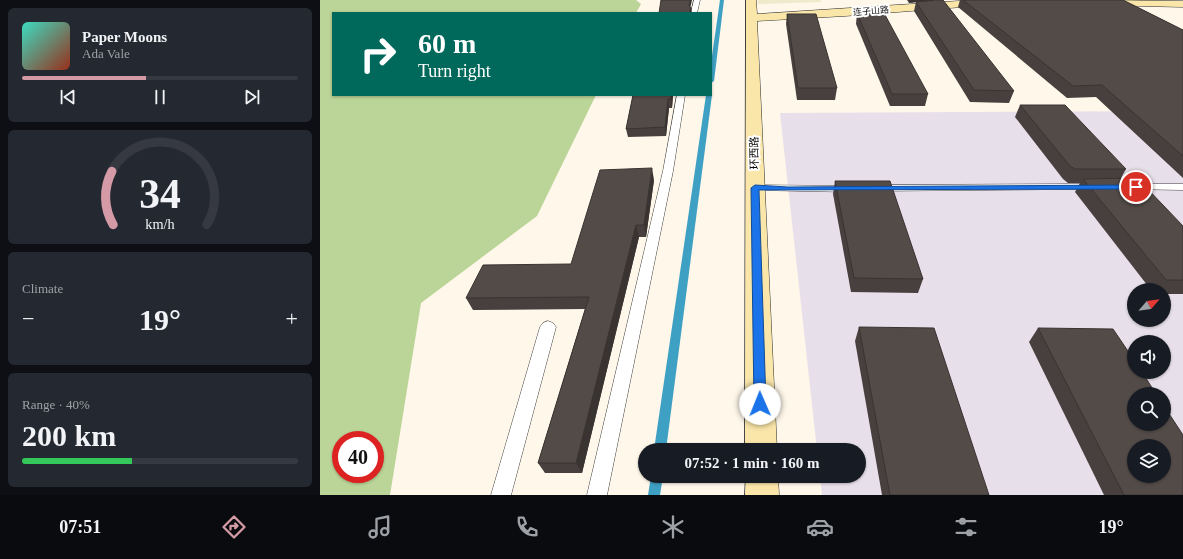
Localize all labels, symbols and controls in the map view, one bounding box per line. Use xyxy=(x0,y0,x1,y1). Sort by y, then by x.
street label: 连子山路 xyxy=(853,4,889,18)
icon: right xyxy=(352,28,404,80)
text: 60 m xyxy=(418,28,476,59)
text: Paper Moons xyxy=(82,29,167,45)
text: Ada Vale xyxy=(82,46,130,61)
text: Turn right xyxy=(418,61,491,81)
icon: previous xyxy=(57,86,79,108)
icon: pause xyxy=(149,86,171,108)
icon: next xyxy=(241,86,263,108)
street label: 环西路 xyxy=(748,136,760,170)
text: 34 xyxy=(139,170,181,216)
pin xyxy=(1119,170,1153,204)
icon: arrive xyxy=(1125,176,1147,198)
text: km/h xyxy=(145,215,175,231)
text: Climate xyxy=(22,281,63,296)
north arrow xyxy=(1127,283,1171,327)
map controls xyxy=(1127,283,1171,483)
text: 19° xyxy=(139,303,181,336)
text: − xyxy=(22,306,34,331)
text: + xyxy=(286,306,298,331)
button: sound xyxy=(1127,335,1171,379)
position arrow xyxy=(739,383,781,425)
button: search xyxy=(1127,387,1171,431)
text: Range · 40% xyxy=(22,397,90,412)
text: 200 km xyxy=(22,419,116,452)
speed limit sign: 40 xyxy=(332,431,384,483)
button: layers xyxy=(1127,439,1171,483)
text: 07:52 · 1 min · 160 m xyxy=(685,455,820,471)
icon: directions xyxy=(220,513,248,541)
icon: music xyxy=(366,513,394,541)
icon: phone xyxy=(513,513,541,541)
icon: climate xyxy=(659,513,687,541)
icon: car xyxy=(806,513,834,541)
icon: filters xyxy=(952,513,980,541)
text: 07:51 xyxy=(59,517,101,537)
text: 19° xyxy=(1099,517,1124,537)

